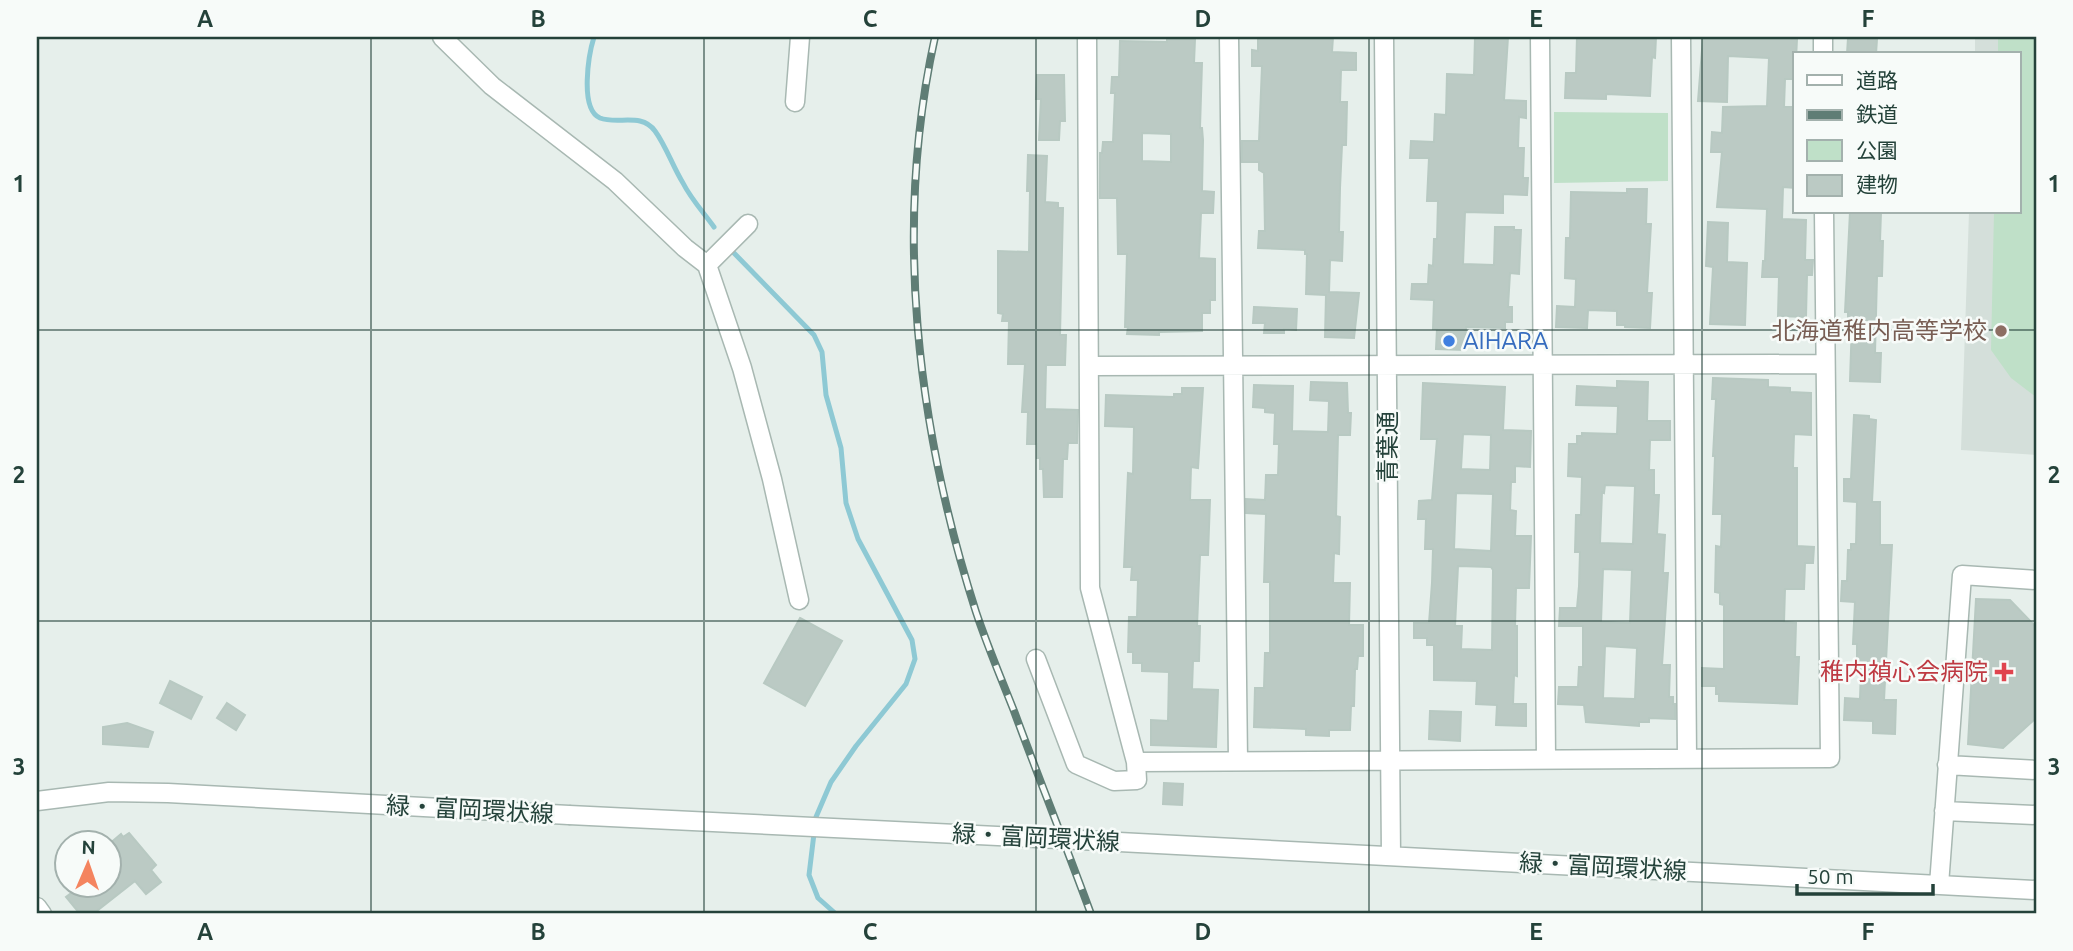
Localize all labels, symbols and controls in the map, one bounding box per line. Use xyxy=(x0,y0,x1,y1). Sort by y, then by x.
text: A xyxy=(197,6,213,31)
text: B xyxy=(530,6,546,31)
text: C xyxy=(863,6,878,31)
text: D xyxy=(1195,6,1211,31)
text: E xyxy=(1529,6,1543,31)
text: F xyxy=(1862,6,1875,31)
legend xyxy=(1793,52,2021,214)
text: 道路 xyxy=(1856,68,1898,92)
text: 鉄道 xyxy=(1856,102,1898,126)
text: 公園 xyxy=(1856,138,1898,162)
text: 1 xyxy=(13,171,25,196)
text: 1 xyxy=(2048,171,2060,196)
text: 建物 xyxy=(1856,172,1898,196)
place label: 北海道稚内高等学校 xyxy=(1771,317,1987,344)
marker: 北海道稚内高等学校 xyxy=(1993,323,2009,339)
place label: AIHARA xyxy=(1463,327,1549,354)
marker: AIHARA xyxy=(1441,333,1457,349)
street label: 青葉通 xyxy=(1374,411,1401,483)
text: 2 xyxy=(13,462,25,487)
text: 2 xyxy=(2048,462,2060,487)
place label: 稚内禎心会病院 xyxy=(1820,658,1988,685)
marker: 稚内禎心会病院 xyxy=(1994,662,2014,682)
text: 3 xyxy=(13,754,25,779)
text: 3 xyxy=(2048,754,2060,779)
street label: 緑・富岡環状線 xyxy=(385,792,555,827)
street label: 緑・富岡環状線 xyxy=(951,820,1121,855)
north arrow xyxy=(52,828,122,898)
text: N xyxy=(81,836,96,858)
street label: 緑・富岡環状線 xyxy=(1518,849,1688,884)
scale bar xyxy=(1797,853,1933,897)
text: 50 m xyxy=(1807,864,1854,888)
text: A xyxy=(197,919,213,944)
text: B xyxy=(530,919,546,944)
text: C xyxy=(863,919,878,944)
text: D xyxy=(1195,919,1211,944)
text: E xyxy=(1529,919,1543,944)
text: F xyxy=(1862,919,1875,944)

